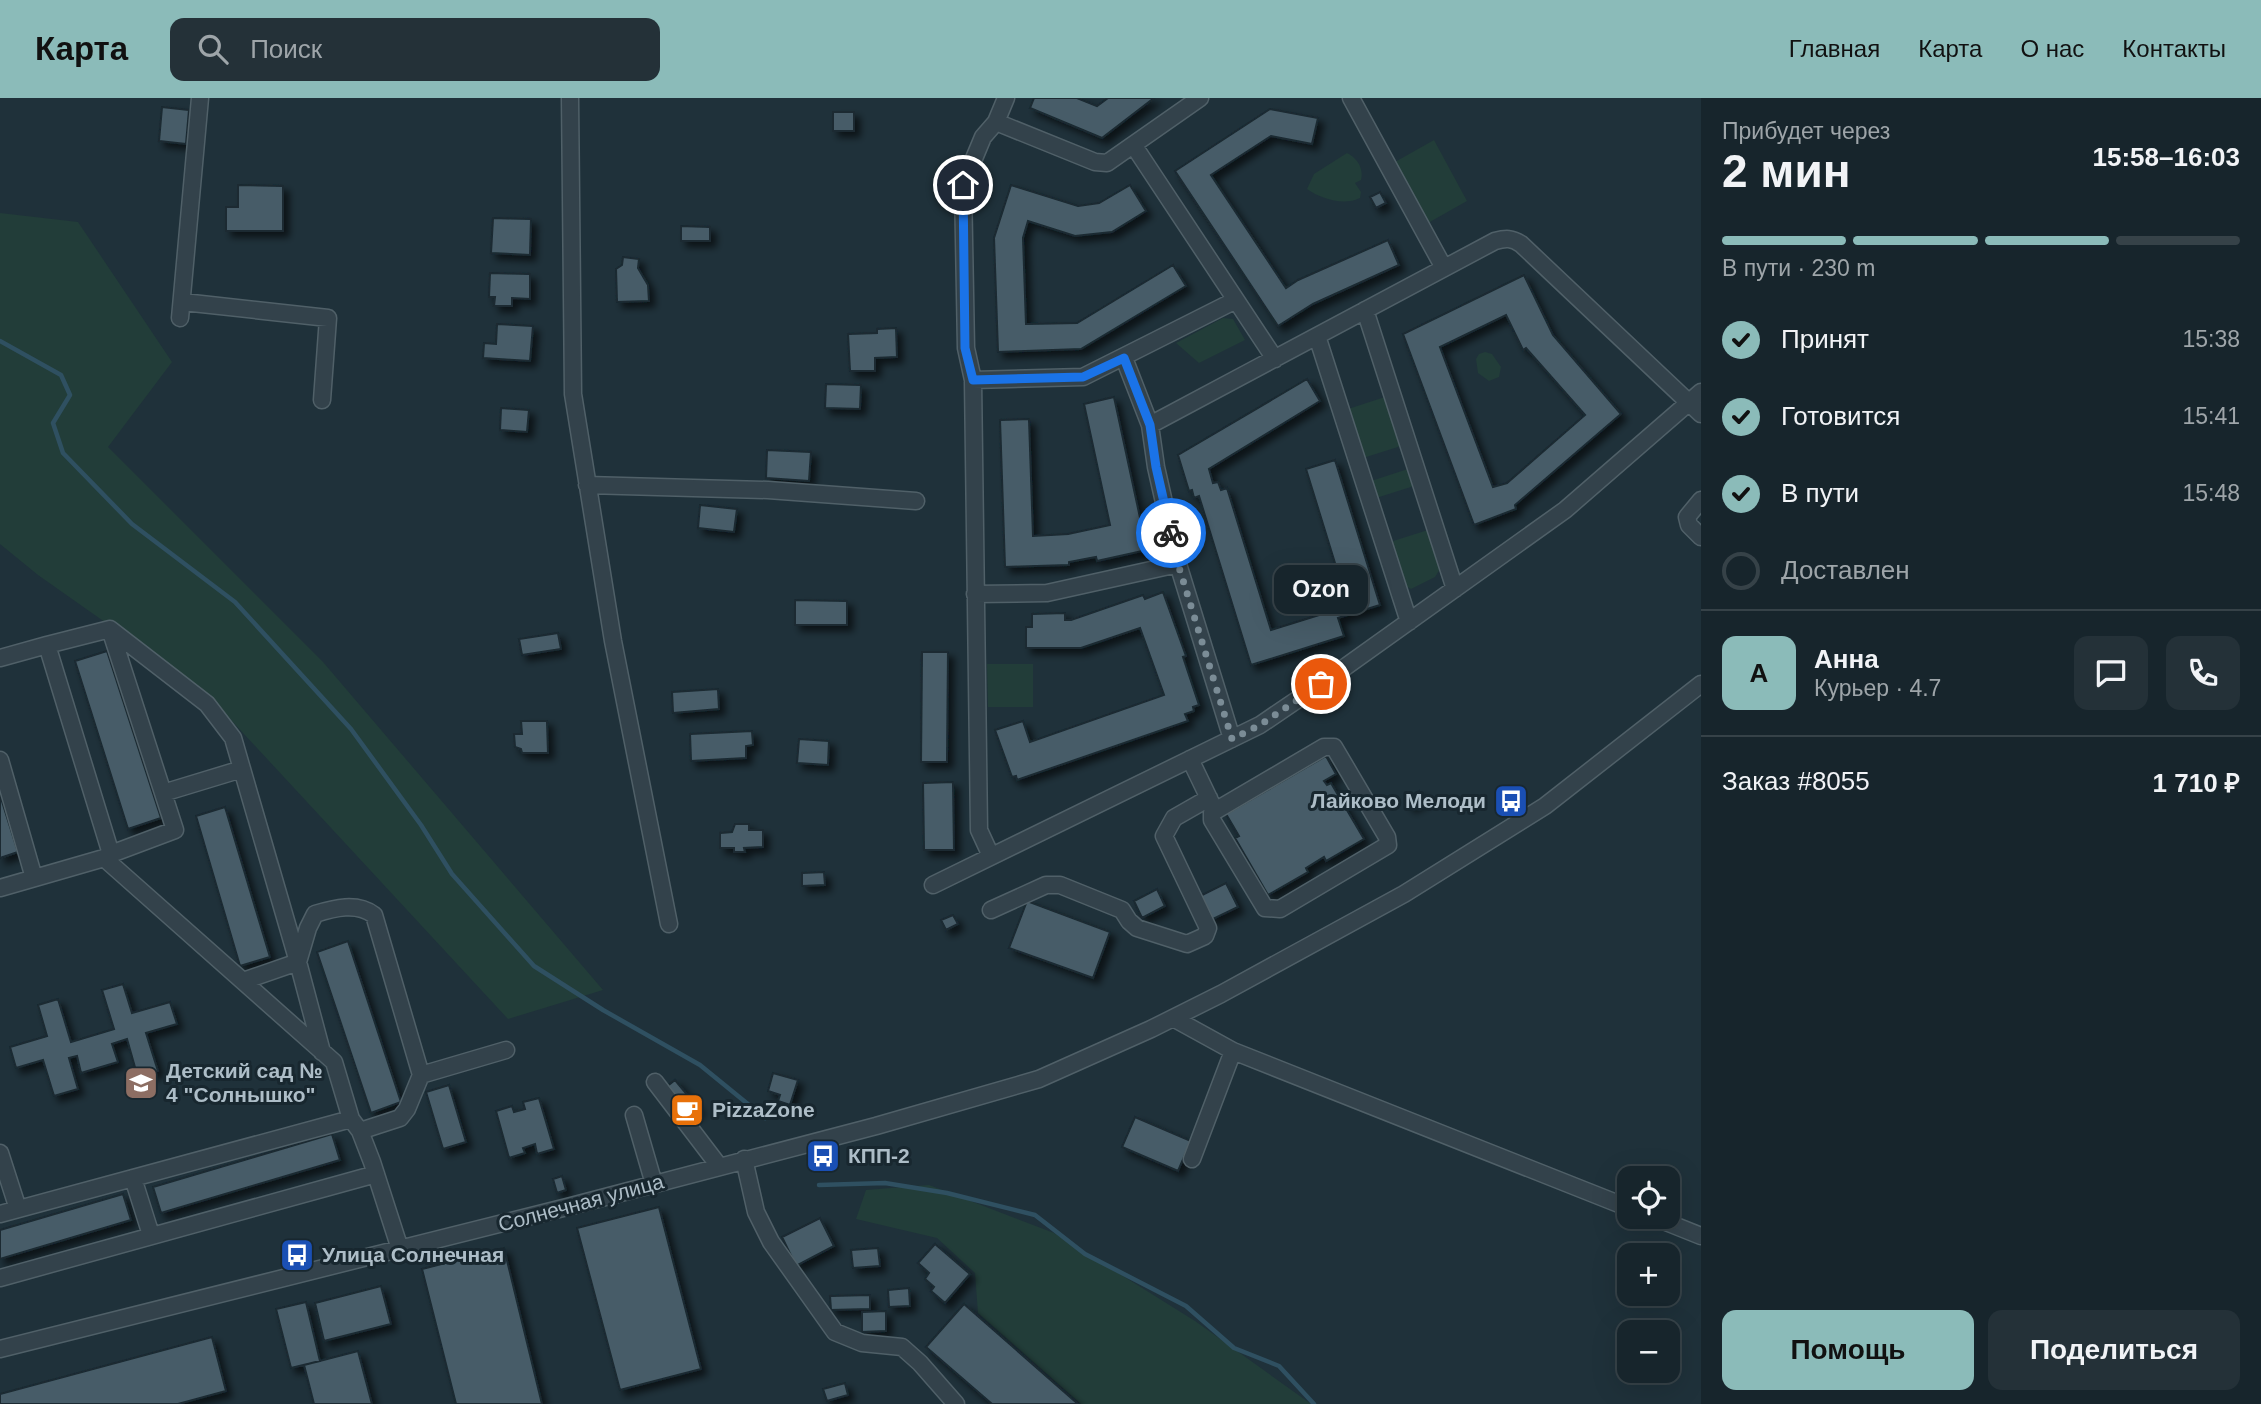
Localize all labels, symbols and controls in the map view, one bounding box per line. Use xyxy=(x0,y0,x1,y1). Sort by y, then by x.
search box xyxy=(170,18,660,81)
text: Карта xyxy=(35,30,128,67)
icon: search xyxy=(194,30,232,68)
text: Поиск xyxy=(250,34,322,64)
text: Главная xyxy=(1789,35,1880,62)
text: Карта xyxy=(1918,35,1982,62)
text: О нас xyxy=(2020,35,2084,62)
text: Контакты xyxy=(2122,35,2226,62)
text: Прибудет через xyxy=(1722,118,1890,144)
text: 15:58–16:03 xyxy=(2093,142,2240,172)
text: 2 мин xyxy=(1722,145,1850,197)
pin xyxy=(933,155,993,215)
icon: home xyxy=(944,166,982,204)
text: В пути · 230 m xyxy=(1722,255,1875,281)
icon: check xyxy=(1722,321,1760,359)
text: Принят xyxy=(1781,324,1869,354)
text: 15:38 xyxy=(2182,326,2240,352)
icon: check xyxy=(1722,398,1760,436)
text: Готовится xyxy=(1781,401,1900,431)
text: 15:41 xyxy=(2182,403,2240,429)
icon: check xyxy=(1722,475,1760,513)
text: В пути xyxy=(1781,478,1859,508)
text: 15:48 xyxy=(2182,480,2240,506)
courier xyxy=(1136,498,1206,568)
icon: bike xyxy=(1152,514,1190,552)
text: Доставлен xyxy=(1781,555,1910,585)
callout: Ozon xyxy=(1274,565,1368,614)
text: Ozon xyxy=(1292,576,1350,602)
button: chat xyxy=(2074,636,2148,710)
button: phone xyxy=(2166,636,2240,710)
text: Анна xyxy=(1814,644,1879,674)
pin xyxy=(1291,654,1351,714)
text: А xyxy=(1750,658,1768,688)
icon: bag xyxy=(1302,665,1340,703)
text: Курьер · 4.7 xyxy=(1814,675,1941,701)
text: Заказ #8055 xyxy=(1722,766,1870,796)
text: 1 710 ₽ xyxy=(2153,768,2240,798)
bus stop icon: Лайково Мелоди xyxy=(1492,782,1530,820)
place label: Лайково Мелоди xyxy=(1311,789,1486,812)
place label: Детский сад № 4 "Солнышко" xyxy=(166,1059,323,1106)
school or university icon: Детский сад № 4 "Солнышко" xyxy=(122,1064,160,1102)
cafe icon: PizzaZone xyxy=(668,1091,706,1129)
place label: PizzaZone xyxy=(712,1098,815,1121)
bus stop icon: КПП-2 xyxy=(804,1137,842,1175)
place label: КПП-2 xyxy=(848,1144,910,1167)
map controls xyxy=(1617,1166,1680,1383)
button: locate xyxy=(1617,1166,1680,1229)
street label: Солнечная улица xyxy=(496,1169,666,1236)
bus stop icon: Улица Солнечная xyxy=(278,1236,316,1274)
place label: Улица Солнечная xyxy=(322,1243,504,1266)
button: + xyxy=(1617,1243,1680,1306)
button: Помощь xyxy=(1722,1310,1974,1390)
button: Поделиться xyxy=(1988,1310,2240,1390)
button: − xyxy=(1617,1320,1680,1383)

